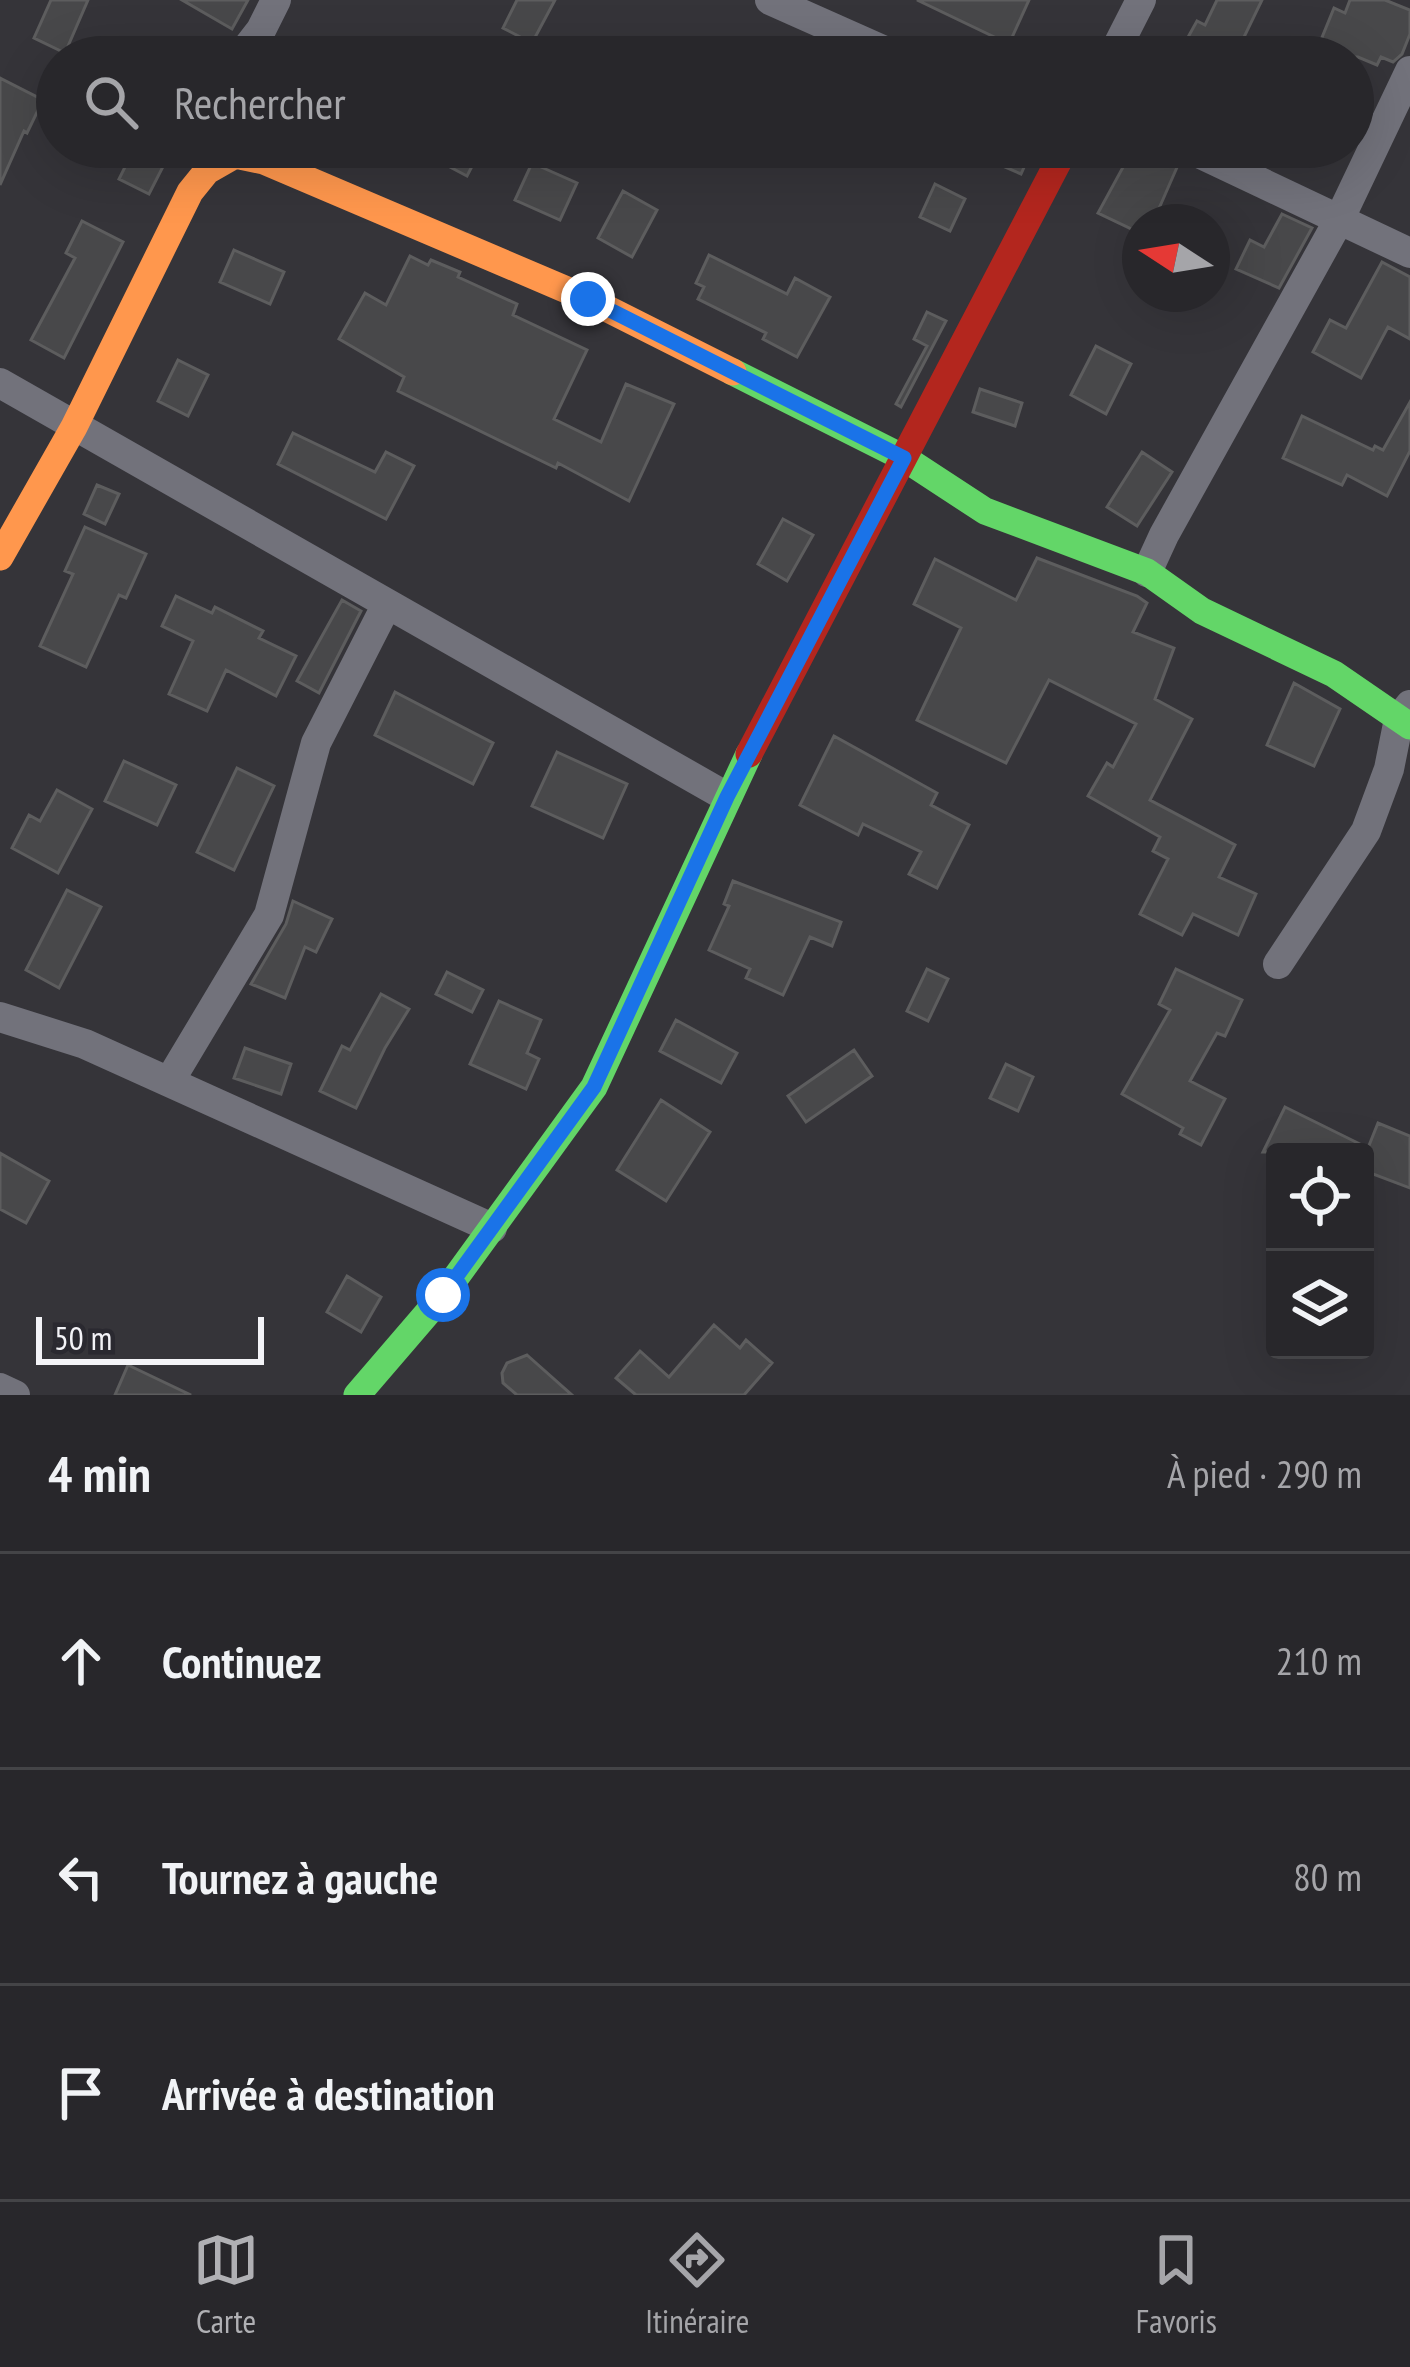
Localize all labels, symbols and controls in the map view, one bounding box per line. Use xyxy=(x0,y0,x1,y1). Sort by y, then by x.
search box xyxy=(36,36,1374,168)
icon: search xyxy=(78,69,144,135)
text: Rechercher xyxy=(174,73,346,131)
north arrow xyxy=(1122,204,1230,312)
route end xyxy=(561,272,615,326)
map controls xyxy=(1266,1143,1374,1359)
button: locate xyxy=(1266,1143,1374,1251)
button: layers xyxy=(1266,1251,1374,1359)
route start xyxy=(416,1268,470,1322)
scale bar xyxy=(36,1311,264,1364)
text: 50 m xyxy=(54,1316,112,1359)
text: 4 min xyxy=(48,1440,151,1506)
text: À pied · 290 m xyxy=(1167,1448,1362,1499)
icon: ahead xyxy=(48,1628,114,1694)
text: Continuez xyxy=(162,1632,321,1690)
text: 210 m xyxy=(1276,1635,1362,1686)
icon: left xyxy=(48,1844,114,1910)
text: Tournez à gauche xyxy=(162,1848,438,1906)
text: 80 m xyxy=(1293,1851,1362,1902)
icon: arrive xyxy=(48,2060,114,2126)
text: Arrivée à destination xyxy=(162,2064,495,2122)
tab: Carte xyxy=(193,2227,259,2342)
tab: Itinéraire xyxy=(645,2227,749,2342)
tab: Favoris xyxy=(1136,2227,1217,2342)

